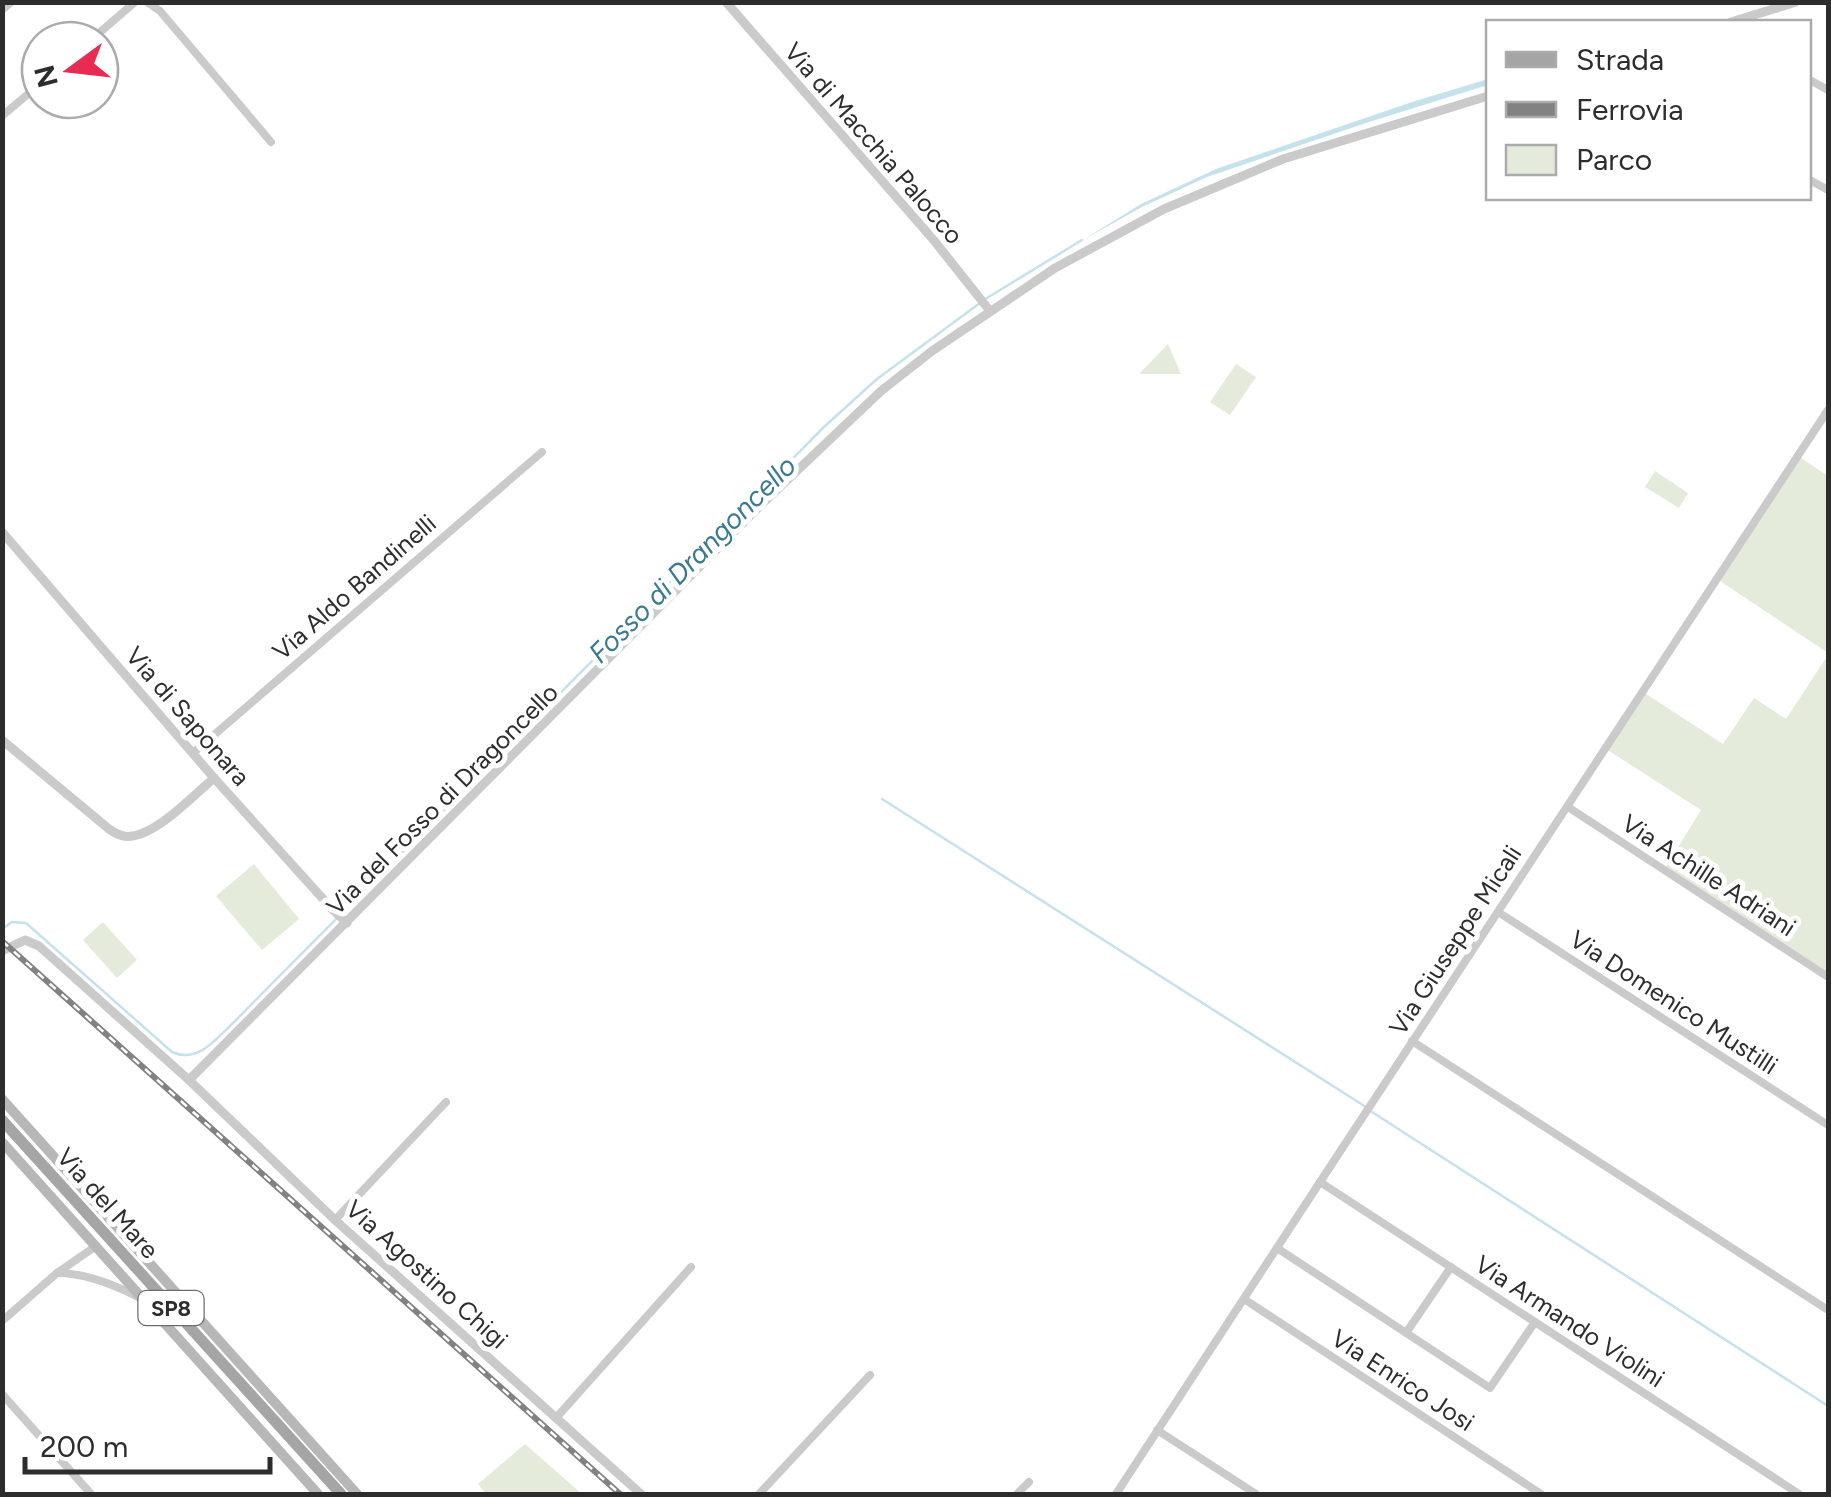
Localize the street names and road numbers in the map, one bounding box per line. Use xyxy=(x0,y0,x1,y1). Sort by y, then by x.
street label: Via di Macchia Palocco xyxy=(778,36,970,250)
street label: Via Aldo Bandinelli xyxy=(266,508,442,666)
street label: Via di Saponara xyxy=(120,641,256,791)
street label: Via del Fosso di Dragoncello xyxy=(320,677,564,921)
street label: Via Achille Adriani xyxy=(1617,808,1801,942)
street label: Via Giuseppe Micali xyxy=(1383,840,1527,1040)
street label: Via Domenico Mustilli xyxy=(1565,924,1783,1080)
street label: Via del Mare xyxy=(51,1142,165,1264)
street label: Via Agostino Chigi xyxy=(340,1193,514,1355)
street label: Via Armando Violini xyxy=(1470,1249,1670,1393)
road number: SP8 xyxy=(138,1291,204,1325)
street label: Via Enrico Josi xyxy=(1326,1323,1480,1437)

